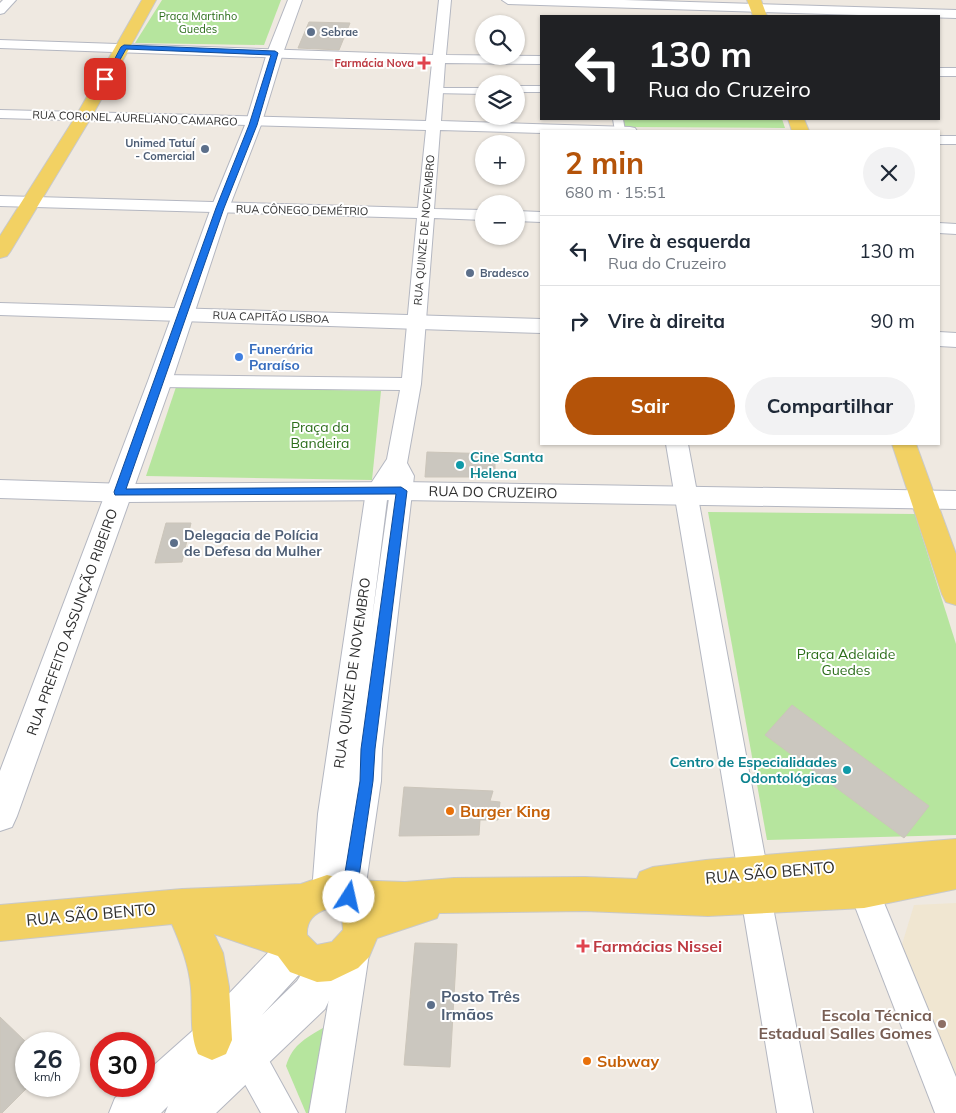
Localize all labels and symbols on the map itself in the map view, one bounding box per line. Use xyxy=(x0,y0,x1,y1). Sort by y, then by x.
park label: Praça Martinho Guedes xyxy=(159,9,237,36)
place label: Sebrae xyxy=(321,25,358,39)
marker: Sebrae xyxy=(305,26,317,38)
place label: Farmácia Nova xyxy=(334,56,414,70)
marker: Farmácia Nova xyxy=(418,57,430,69)
pin xyxy=(84,58,126,100)
street label: RUA CORONEL AURELIANO CAMARGO xyxy=(32,107,238,129)
place label: Unimed Tatuí - Comercial xyxy=(125,136,196,163)
marker: Unimed Tatuí - Comercial xyxy=(199,143,211,155)
street label: RUA QUINZE DE NOVEMBRO xyxy=(410,154,438,306)
street label: RUA CÔNEGO DEMÉTRIO xyxy=(236,202,368,218)
place label: Bradesco xyxy=(480,266,529,280)
marker: Bradesco xyxy=(464,267,476,279)
street label: RUA CAPITÃO LISBOA xyxy=(212,308,330,326)
place label: Funerária Paraíso xyxy=(249,340,313,374)
marker: Funerária Paraíso xyxy=(233,351,245,363)
park label: Praça da Bandeira xyxy=(291,418,349,452)
place label: Cine Santa Helena xyxy=(470,448,543,482)
marker: Cine Santa Helena xyxy=(454,459,466,471)
street label: RUA DO CRUZEIRO xyxy=(428,482,558,502)
street label: RUA PREFEITO ASSUNÇÃO RIBEIRO xyxy=(22,506,122,738)
place label: Delegacia de Polícia de Defesa da Mulher xyxy=(184,526,322,560)
marker: Delegacia de Polícia de Defesa da Mulher xyxy=(168,537,180,549)
street label: RUA QUINZE DE NOVEMBRO xyxy=(330,576,374,770)
park label: Praça Adelaide Guedes xyxy=(797,645,895,679)
place label: Centro de Especialidades Odontológicas xyxy=(670,753,837,787)
marker: Centro de Especialidades Odontológicas xyxy=(841,764,853,776)
place label: Burger King xyxy=(460,801,551,821)
marker: Burger King xyxy=(444,805,456,817)
street label: RUA SÃO BENTO xyxy=(704,856,836,888)
position arrow xyxy=(322,870,374,922)
street label: RUA SÃO BENTO xyxy=(25,898,157,930)
place label: Farmácias Nissei xyxy=(593,936,722,956)
marker: Farmácias Nissei xyxy=(577,940,589,952)
place label: Posto Três Irmãos xyxy=(441,986,520,1024)
marker: Posto Três Irmãos xyxy=(425,999,437,1011)
place label: Escola Técnica Estadual Salles Gomes xyxy=(758,1005,932,1043)
marker: Escola Técnica Estadual Salles Gomes xyxy=(936,1018,948,1030)
speed limit sign: 30 xyxy=(90,1032,155,1097)
place label: Subway xyxy=(597,1051,659,1071)
marker: Subway xyxy=(581,1055,593,1067)

